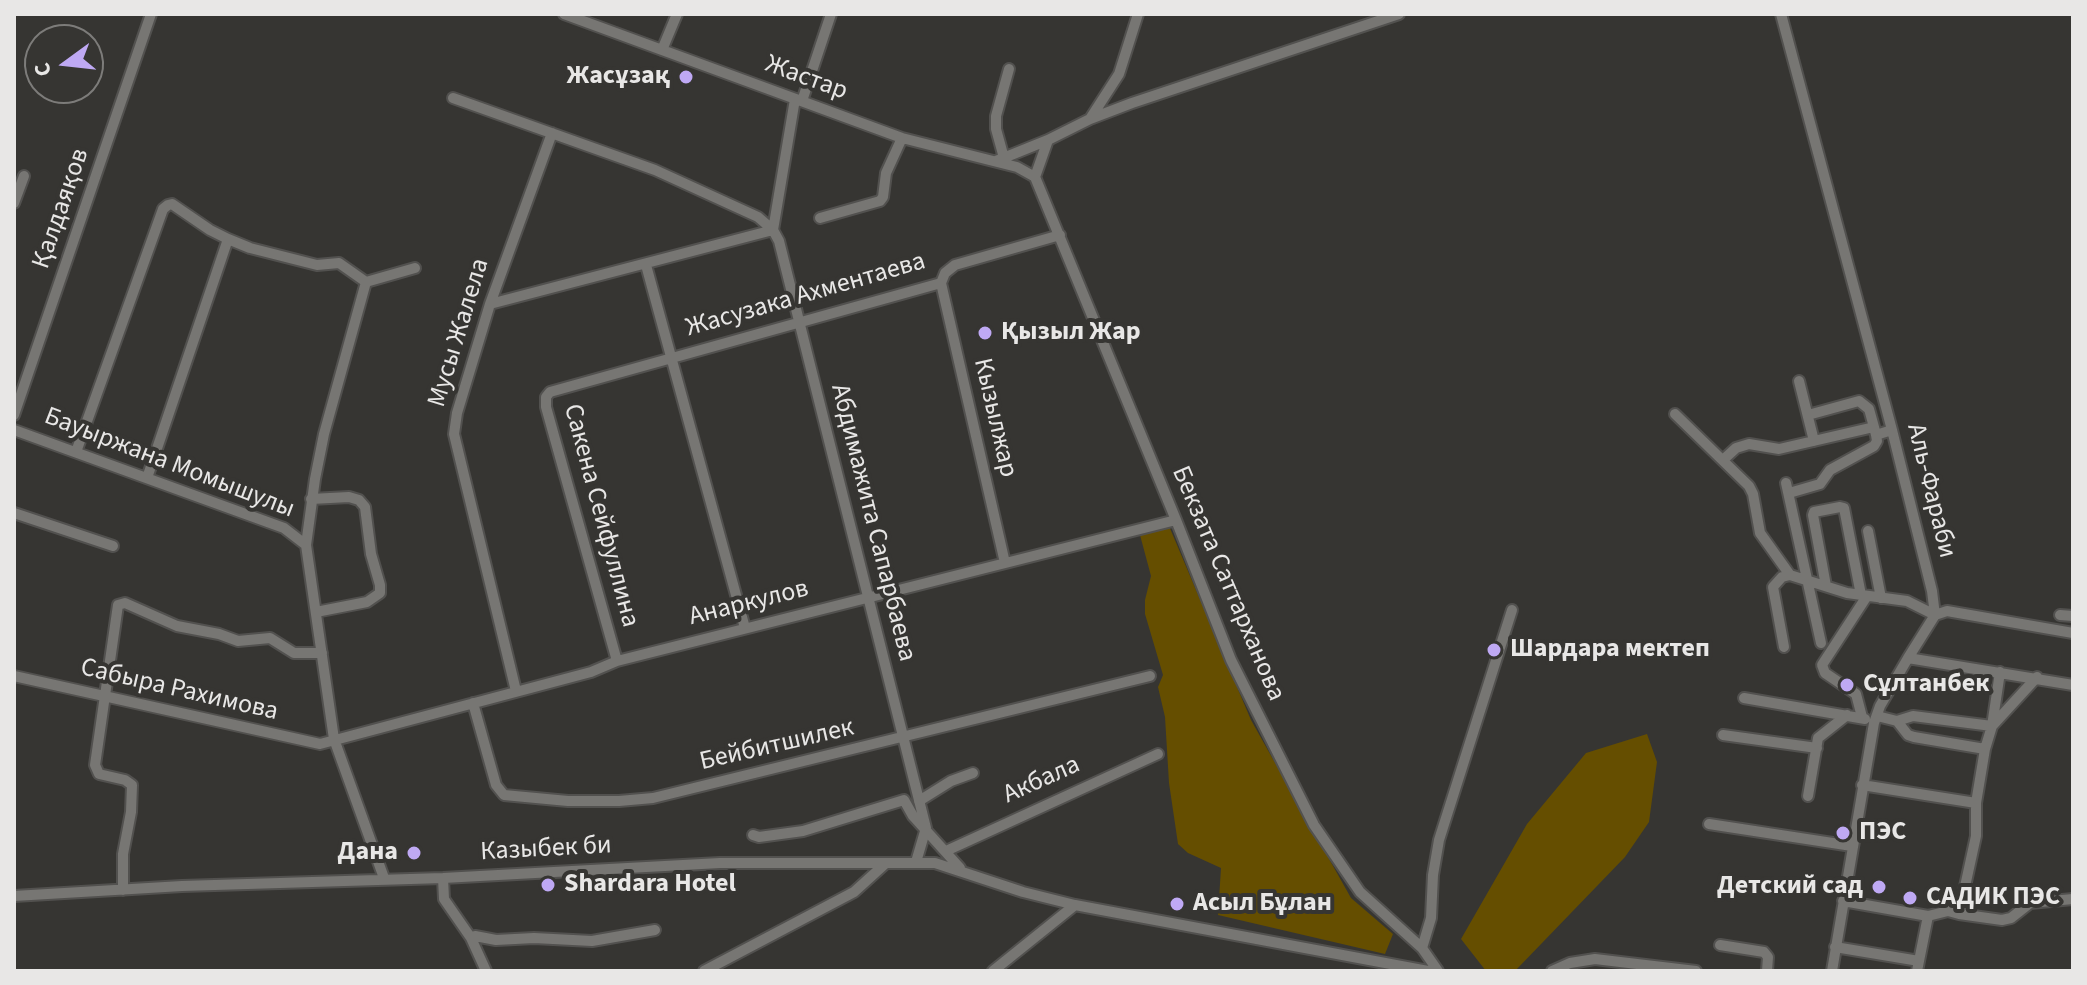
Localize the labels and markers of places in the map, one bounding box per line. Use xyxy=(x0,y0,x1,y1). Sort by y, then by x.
place label: Жасұзақ xyxy=(566,61,670,93)
marker: Жасұзақ xyxy=(677,68,695,86)
place label: Қызыл Жар xyxy=(1001,317,1141,349)
marker: Қызыл Жар xyxy=(976,324,994,342)
place label: Шардара мектеп xyxy=(1510,634,1710,666)
marker: Шардара мектеп xyxy=(1485,641,1503,659)
place label: Сұлтанбек xyxy=(1863,669,1990,701)
marker: Сұлтанбек xyxy=(1838,676,1856,694)
place label: ПЭС xyxy=(1859,817,1907,849)
marker: ПЭС xyxy=(1834,824,1852,842)
place label: Дана xyxy=(338,837,398,869)
marker: Дана xyxy=(405,844,423,862)
place label: Shardara Hotel xyxy=(564,869,736,901)
place label: Детский сад xyxy=(1717,871,1863,903)
marker: Shardara Hotel xyxy=(539,876,557,894)
marker: Детский сад xyxy=(1870,878,1888,896)
place label: САДИК ПЭС xyxy=(1926,882,2060,914)
place label: Асыл Бұлан xyxy=(1193,888,1332,920)
marker: САДИК ПЭС xyxy=(1901,889,1919,907)
marker: Асыл Бұлан xyxy=(1168,895,1186,913)

